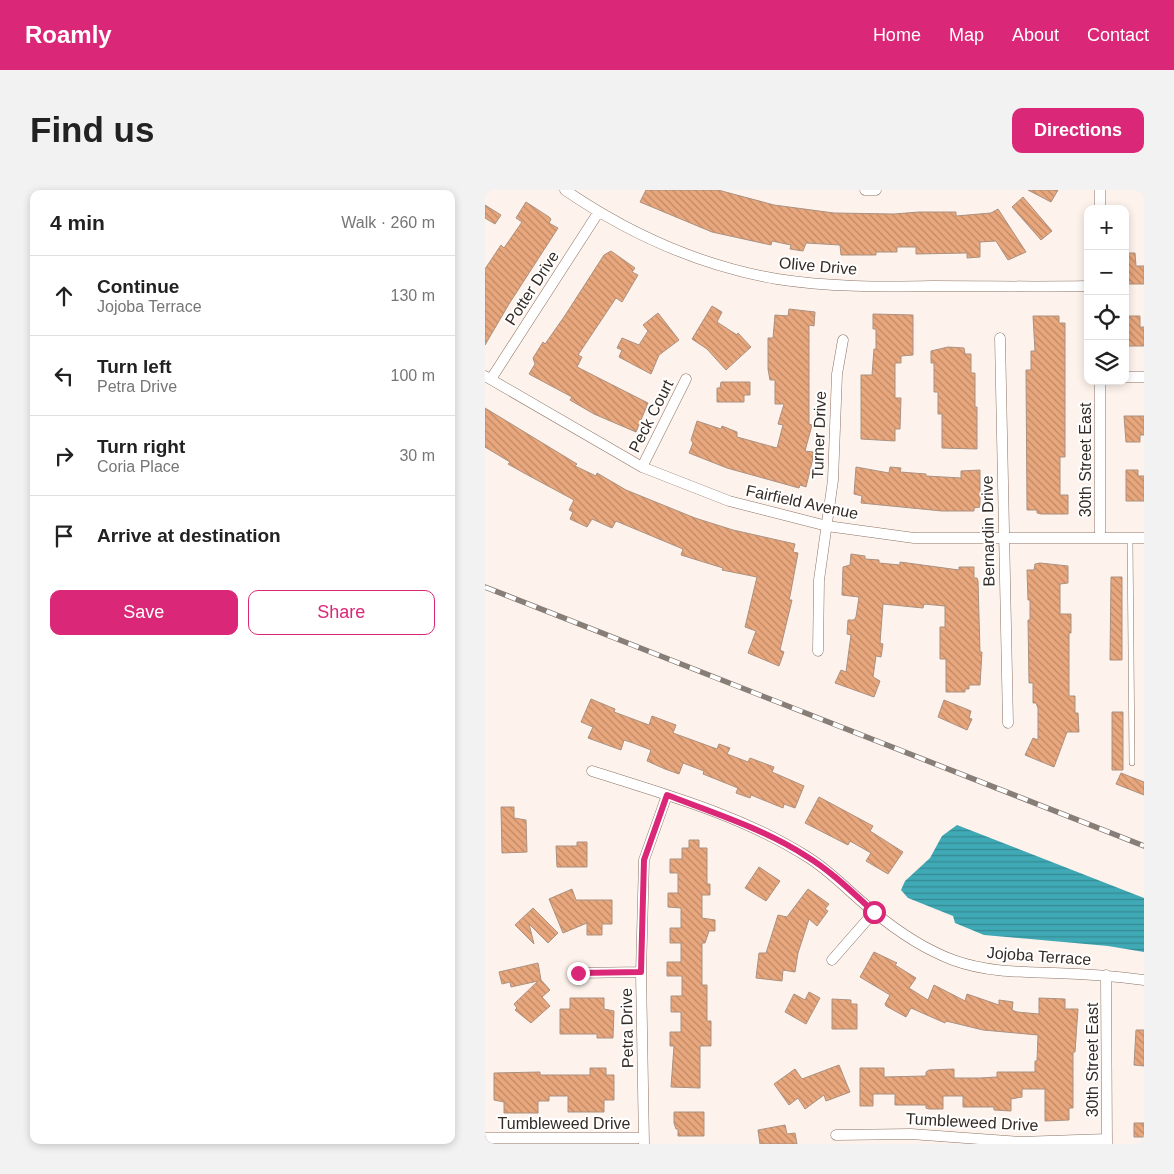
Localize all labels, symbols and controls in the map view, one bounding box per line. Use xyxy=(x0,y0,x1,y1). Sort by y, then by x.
text: Roamly xyxy=(25,21,112,48)
text: Home xyxy=(873,25,921,45)
text: Map xyxy=(949,25,984,45)
text: About xyxy=(1012,25,1059,45)
text: Contact xyxy=(1087,25,1149,45)
button: Directions xyxy=(1012,108,1144,153)
text: Find us xyxy=(30,110,154,149)
map controls xyxy=(1084,205,1129,385)
button: + xyxy=(1084,205,1129,250)
text: 4 min xyxy=(50,211,105,234)
text: Walk · 260 m xyxy=(341,214,435,231)
street label: Potter Drive xyxy=(502,248,562,328)
button: − xyxy=(1084,250,1129,295)
street label: Olive Drive xyxy=(778,254,858,278)
text: Continue xyxy=(97,276,179,297)
icon: ahead xyxy=(50,282,78,310)
text: 130 m xyxy=(391,287,435,304)
button: locate xyxy=(1084,295,1129,340)
text: Jojoba Terrace xyxy=(97,298,202,315)
button: layers xyxy=(1084,340,1129,385)
text: Turn left xyxy=(97,356,172,377)
icon: left xyxy=(50,362,78,390)
text: 100 m xyxy=(391,367,435,384)
street label: Peck Court xyxy=(625,376,677,455)
text: Petra Drive xyxy=(97,378,177,395)
street label: Turner Drive xyxy=(809,390,829,479)
street label: 30th Street East xyxy=(1077,402,1094,517)
text: Turn right xyxy=(97,436,185,457)
icon: right xyxy=(50,442,78,470)
text: 30 m xyxy=(399,447,435,464)
text: Coria Place xyxy=(97,458,180,475)
street label: Bernardin Drive xyxy=(979,475,997,587)
street label: Fairfield Avenue xyxy=(744,482,860,522)
icon: arrive xyxy=(50,522,78,550)
text: Arrive at destination xyxy=(97,525,281,546)
button: Save xyxy=(50,590,238,635)
button: Share xyxy=(248,590,435,635)
route start xyxy=(863,901,886,924)
street label: Jojoba Terrace xyxy=(986,944,1092,968)
route end xyxy=(567,962,590,985)
street label: Petra Drive xyxy=(618,988,636,1068)
street label: 30th Street East xyxy=(1084,1002,1101,1117)
street label: Tumbleweed Drive xyxy=(905,1110,1039,1134)
street label: Tumbleweed Drive xyxy=(498,1115,630,1132)

